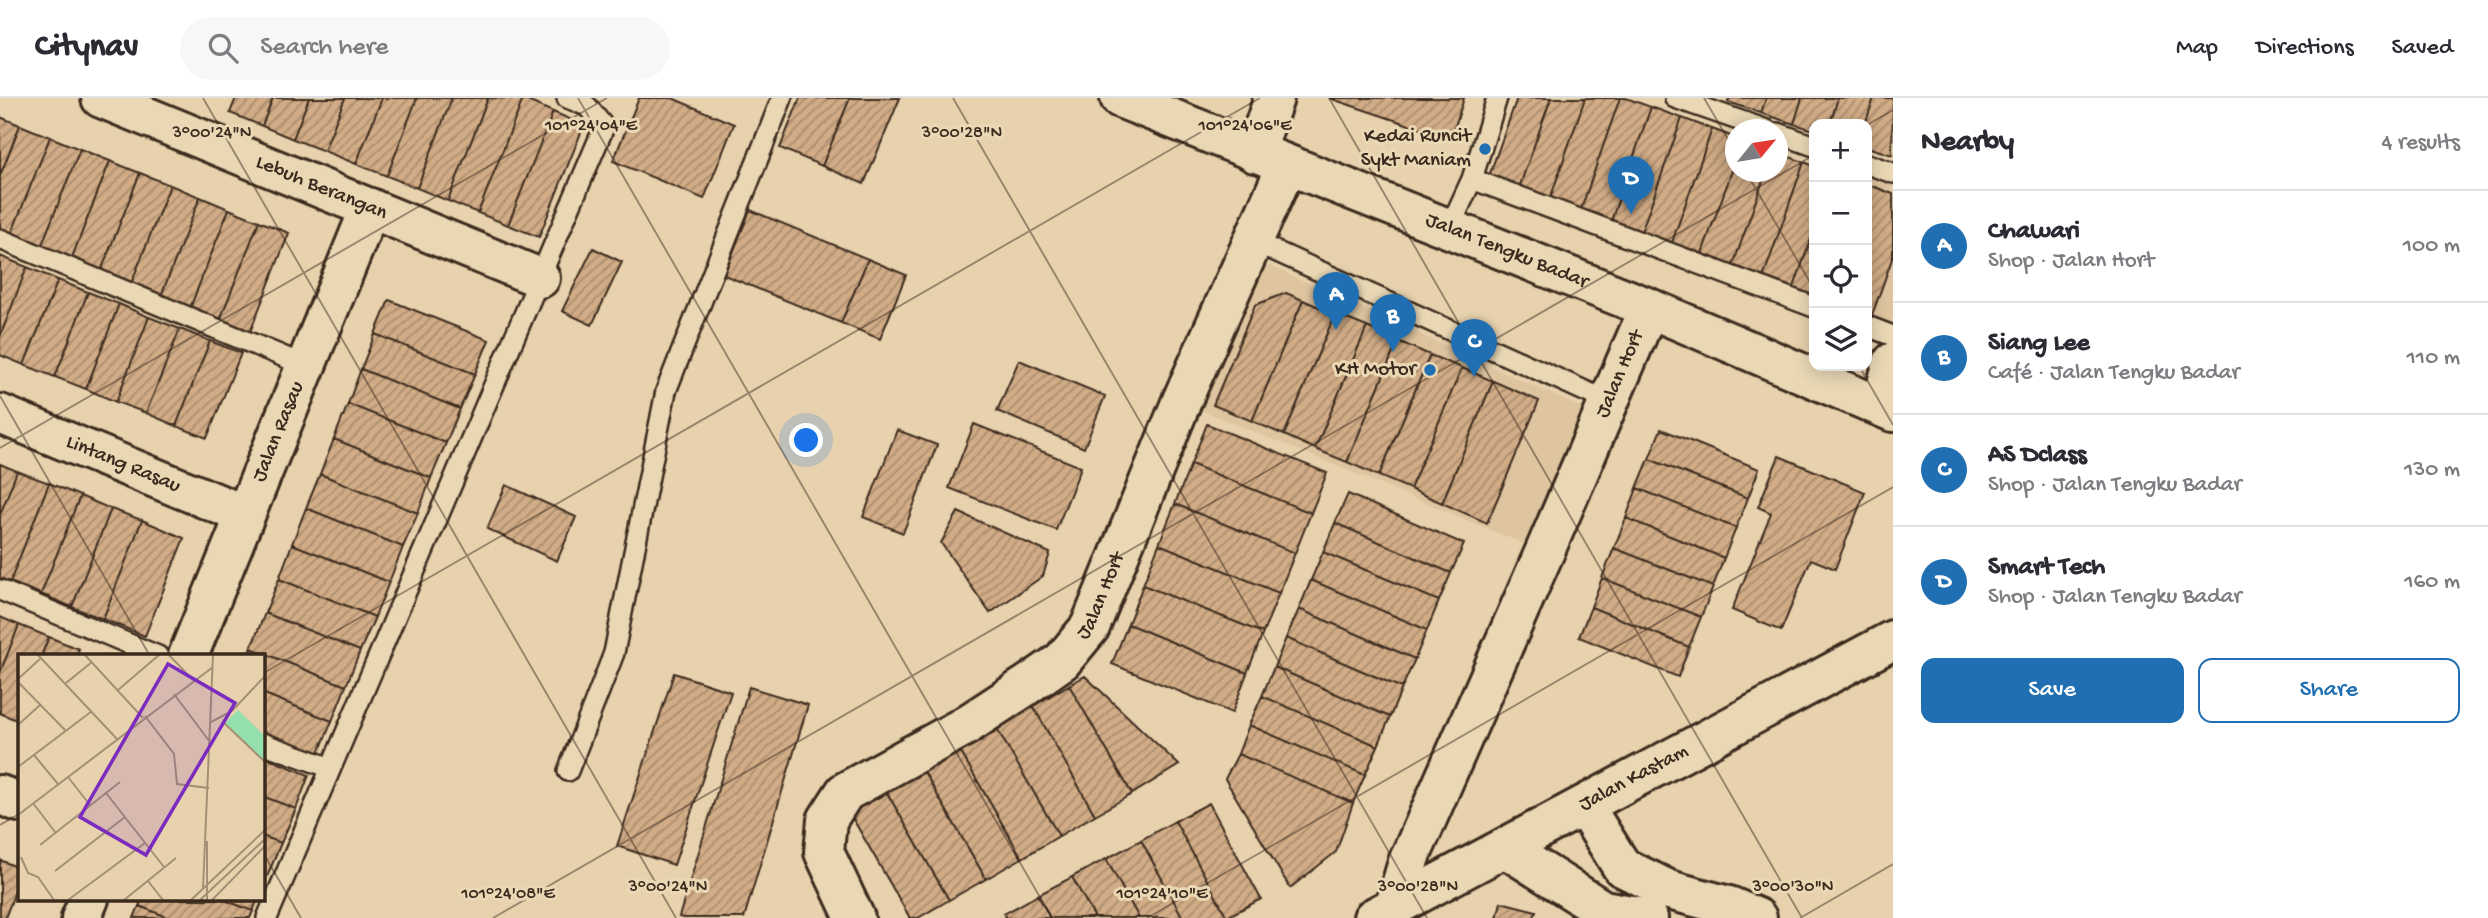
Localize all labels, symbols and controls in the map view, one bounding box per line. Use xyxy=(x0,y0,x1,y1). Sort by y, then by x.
search box xyxy=(180,17,670,80)
text: Citynav xyxy=(35,29,138,67)
icon: search xyxy=(204,29,242,67)
text: Search here xyxy=(260,33,388,64)
text: Map xyxy=(2176,34,2218,63)
text: Directions xyxy=(2256,34,2354,63)
text: Saved xyxy=(2392,34,2453,63)
text: 101°24'04"E xyxy=(544,116,638,137)
text: 101°24'06"E xyxy=(1198,116,1292,137)
north arrow xyxy=(1725,119,1788,182)
map controls xyxy=(1809,119,1872,371)
button: + xyxy=(1809,119,1872,182)
text: 3°00'24"N xyxy=(171,123,252,144)
text: 3°00'28"N xyxy=(921,123,1002,144)
place label: Kedai Runcit Sykt Maniam xyxy=(1361,125,1473,174)
text: Nearby xyxy=(1921,126,2014,161)
text: 4 results xyxy=(2381,130,2460,157)
marker: Kedai Runcit Sykt Maniam xyxy=(1477,141,1493,157)
street label: Lebuh Berangan xyxy=(252,150,391,226)
pin: D xyxy=(1608,156,1654,214)
button: − xyxy=(1809,182,1872,245)
street label: Jalan Tengku Badar xyxy=(1422,208,1593,296)
text: Chawari xyxy=(1988,217,2080,248)
text: A xyxy=(1937,233,1951,260)
text: 100 m xyxy=(2403,233,2460,260)
button: locate xyxy=(1809,245,1872,308)
text: Shop · Jalan Hort xyxy=(1988,248,2154,275)
pin: A xyxy=(1313,272,1359,330)
pin: B xyxy=(1370,294,1416,352)
button: layers xyxy=(1809,308,1872,371)
pin: C xyxy=(1451,319,1497,377)
street label: Jalan Hort xyxy=(1591,324,1651,422)
text: Siang Lee xyxy=(1988,329,2090,360)
text: B xyxy=(1938,345,1950,372)
text: 110 m xyxy=(2407,345,2460,372)
place label: KH Motor xyxy=(1335,358,1418,383)
text: Café · Jalan Tengku Badar xyxy=(1988,360,2240,387)
marker: KH Motor xyxy=(1422,362,1438,378)
street label: Jalan Rasau xyxy=(248,378,311,486)
your location xyxy=(789,423,823,457)
street label: Lintang Rasau xyxy=(62,430,184,499)
text: AS Dclass xyxy=(1988,441,2087,472)
text: C xyxy=(1938,457,1950,484)
text: 130 m xyxy=(2404,457,2460,484)
text: Shop · Jalan Tengku Badar xyxy=(1988,472,2242,499)
street label: Jalan Hort xyxy=(1072,547,1132,645)
text: Smart Tech xyxy=(1988,553,2105,584)
text: D xyxy=(1937,569,1952,596)
text: 160 m xyxy=(2404,569,2460,596)
text: Shop · Jalan Tengku Badar xyxy=(1988,584,2242,611)
inset map xyxy=(18,654,264,900)
button: Save xyxy=(1921,658,2184,723)
button: Share xyxy=(2198,658,2460,723)
street label: Jalan Kastam xyxy=(1575,739,1693,818)
text: 3°00'24"N xyxy=(627,877,708,898)
text: 3°00'28"N xyxy=(1377,877,1458,898)
text: 3°00'30"N xyxy=(1751,877,1834,898)
text: 101°24'08"E xyxy=(460,884,556,905)
text: 101°24'10"E xyxy=(1116,884,1208,905)

